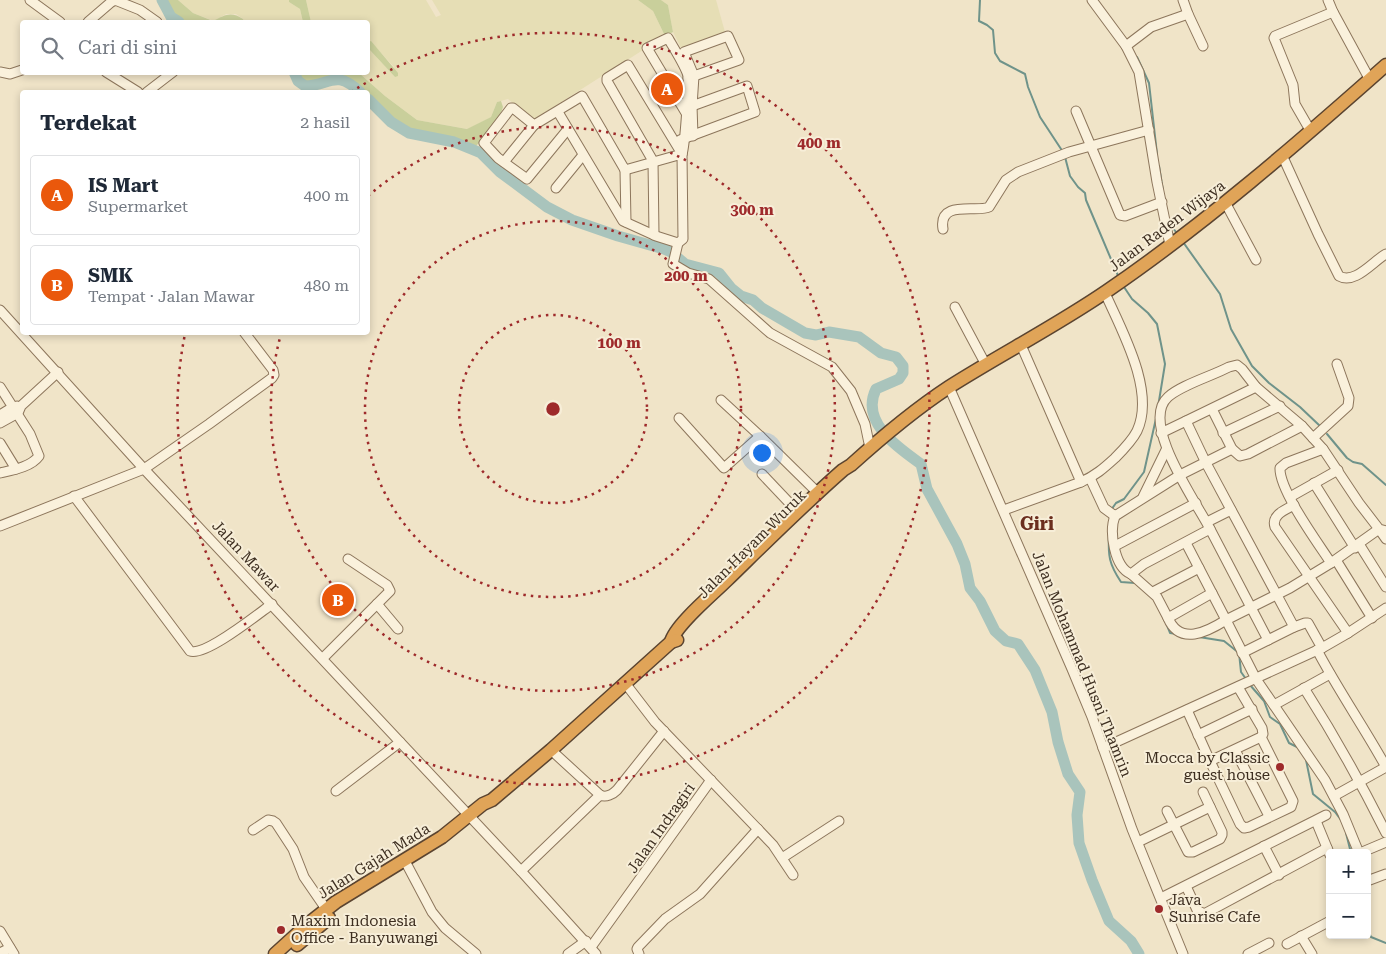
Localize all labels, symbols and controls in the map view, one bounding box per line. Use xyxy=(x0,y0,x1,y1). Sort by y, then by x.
search box xyxy=(20,20,370,75)
icon: search xyxy=(38,34,66,62)
text: Cari di sini xyxy=(78,36,177,59)
pin: A xyxy=(651,70,683,108)
text: Terdekat xyxy=(40,111,137,135)
text: 2 hasil xyxy=(300,113,350,132)
text: 400 m xyxy=(797,134,841,152)
text: IS Mart xyxy=(88,174,158,197)
street label: Jalan Raden Wijaya xyxy=(1105,176,1229,276)
text: A xyxy=(51,186,63,205)
text: 400 m xyxy=(303,186,349,205)
text: Supermarket xyxy=(88,197,188,216)
text: 300 m xyxy=(730,201,774,219)
text: SMK xyxy=(88,264,133,287)
text: 200 m xyxy=(664,267,708,285)
text: B xyxy=(51,276,63,295)
text: 480 m xyxy=(303,276,349,295)
text: Tempat · Jalan Mawar xyxy=(88,287,255,306)
text: 100 m xyxy=(597,334,641,352)
centre of rings xyxy=(544,400,562,418)
your location xyxy=(749,440,775,466)
street label: Jalan Hayam Wuruk xyxy=(694,486,810,602)
district label: Giri xyxy=(1020,513,1054,534)
street label: Jalan Mawar xyxy=(208,517,284,595)
street label: Jalan Mohammad Husni Thamrin xyxy=(1028,549,1136,780)
pin: B xyxy=(322,581,354,619)
place label: Mocca by Classic guest house xyxy=(1145,749,1270,784)
marker: Mocca by Classic guest house xyxy=(1274,761,1286,773)
street label: Jalan Indragiri xyxy=(623,779,699,876)
street label: Jalan Gajah Mada xyxy=(315,819,433,903)
map controls xyxy=(1326,849,1371,939)
button: + xyxy=(1326,849,1371,894)
place label: Java Sunrise Cafe xyxy=(1169,891,1260,926)
button: − xyxy=(1326,894,1371,939)
marker: Java Sunrise Cafe xyxy=(1153,903,1165,915)
place label: Maxim Indonesia Office - Banyuwangi xyxy=(291,912,438,947)
marker: Maxim Indonesia Office - Banyuwangi xyxy=(275,924,287,936)

